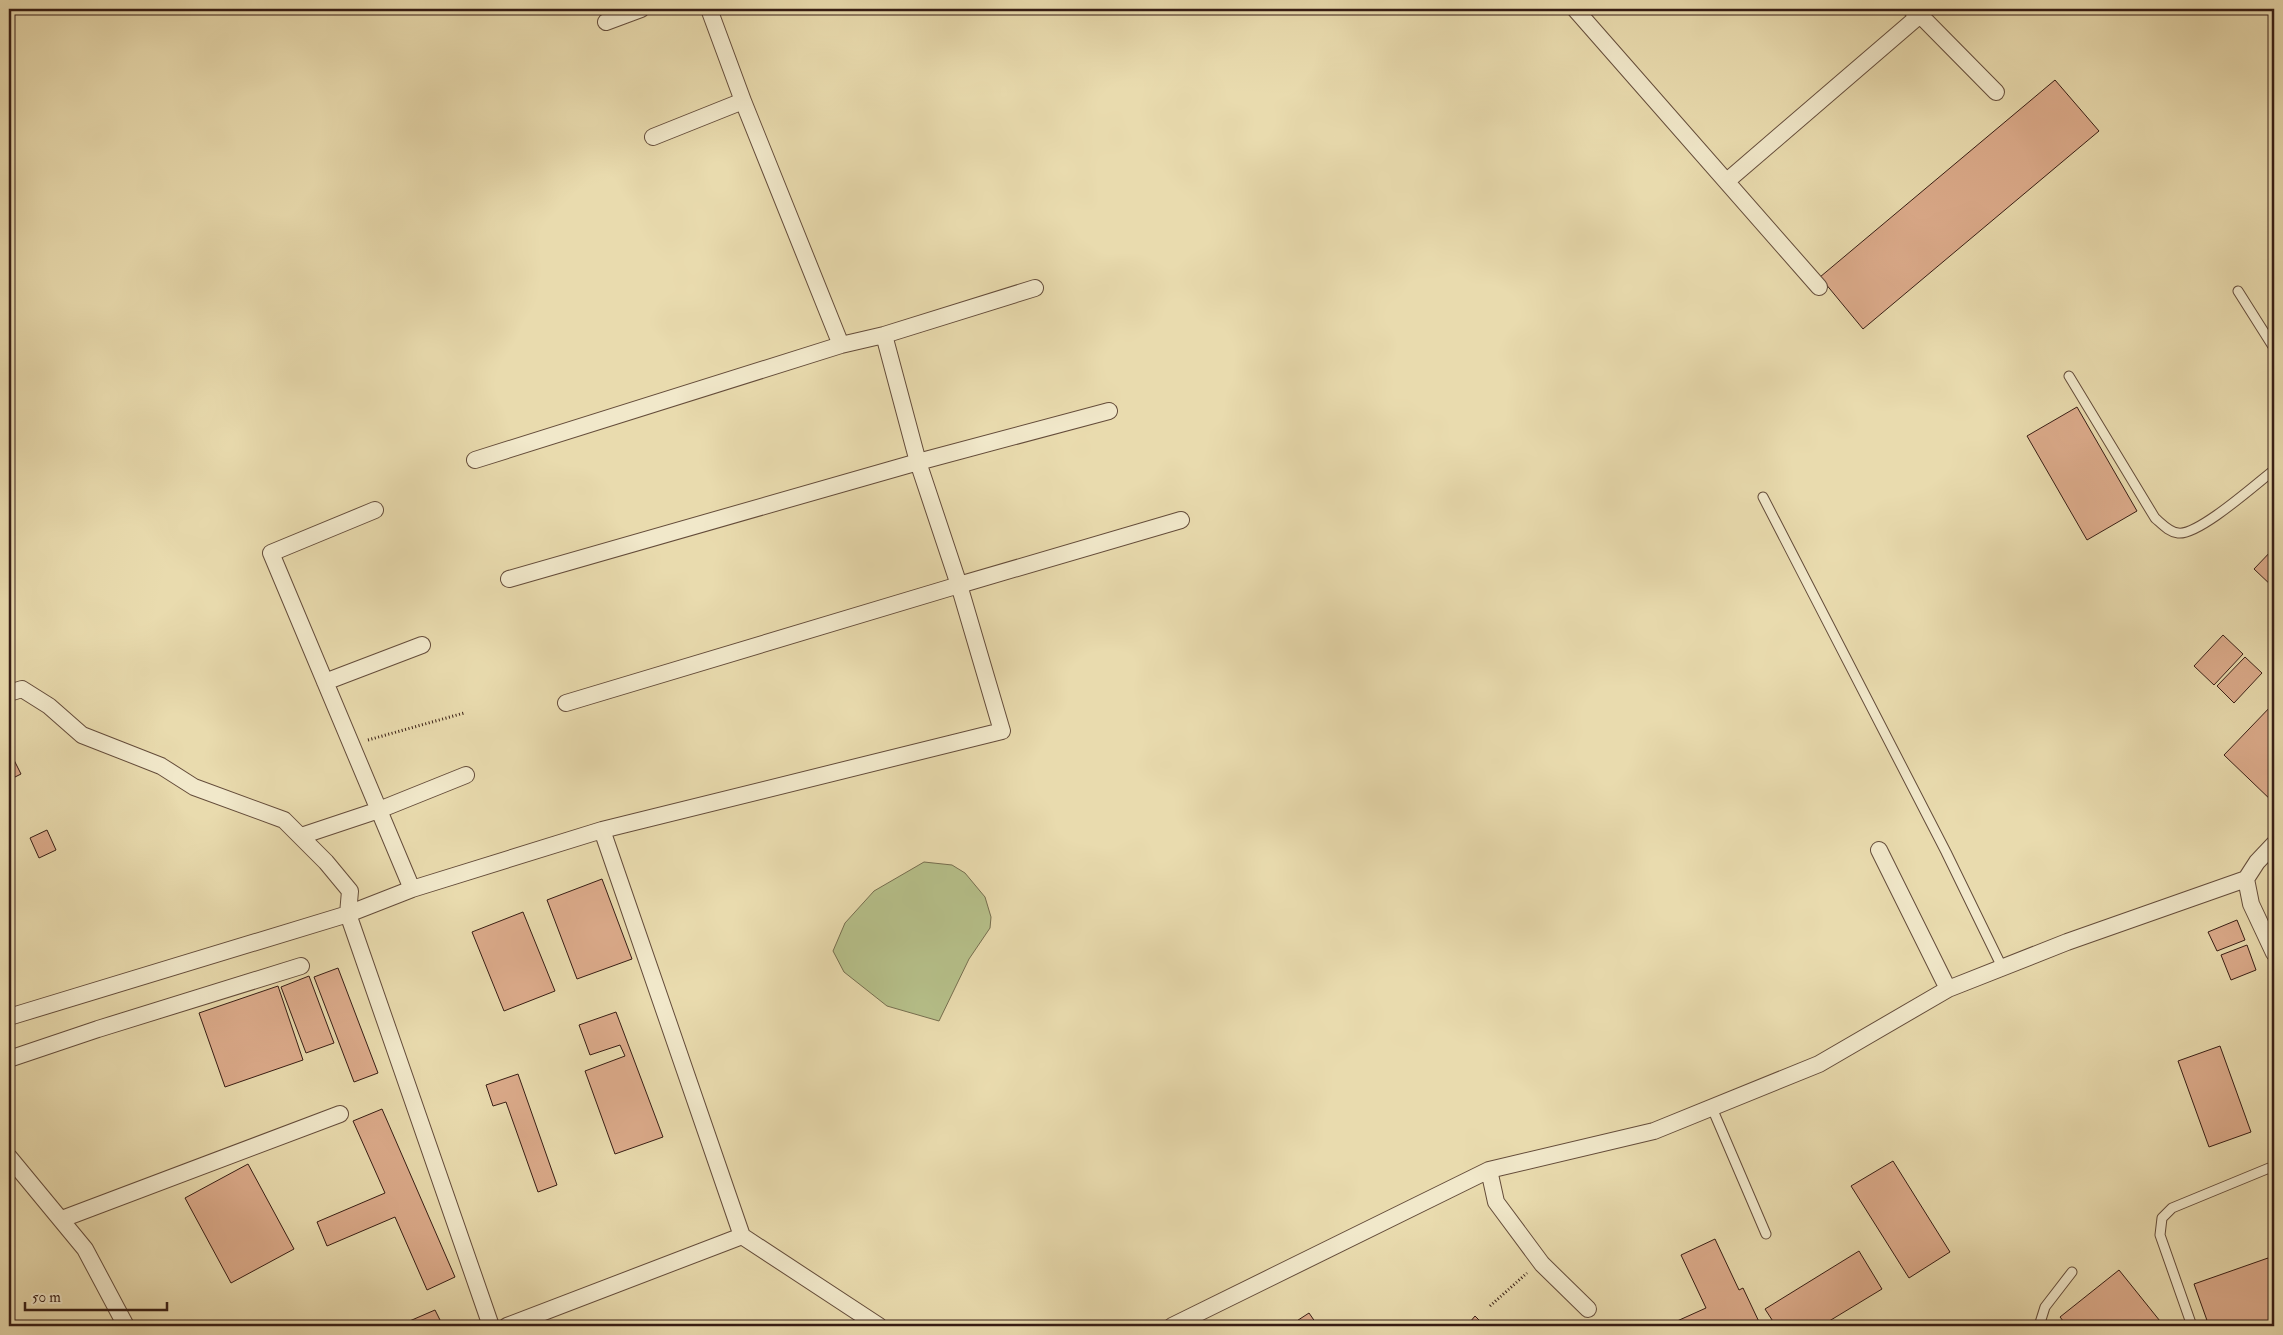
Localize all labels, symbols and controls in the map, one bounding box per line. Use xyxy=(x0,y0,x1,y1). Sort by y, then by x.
scale bar xyxy=(25,1280,168,1312)
text: 50 m xyxy=(32,1288,61,1307)

